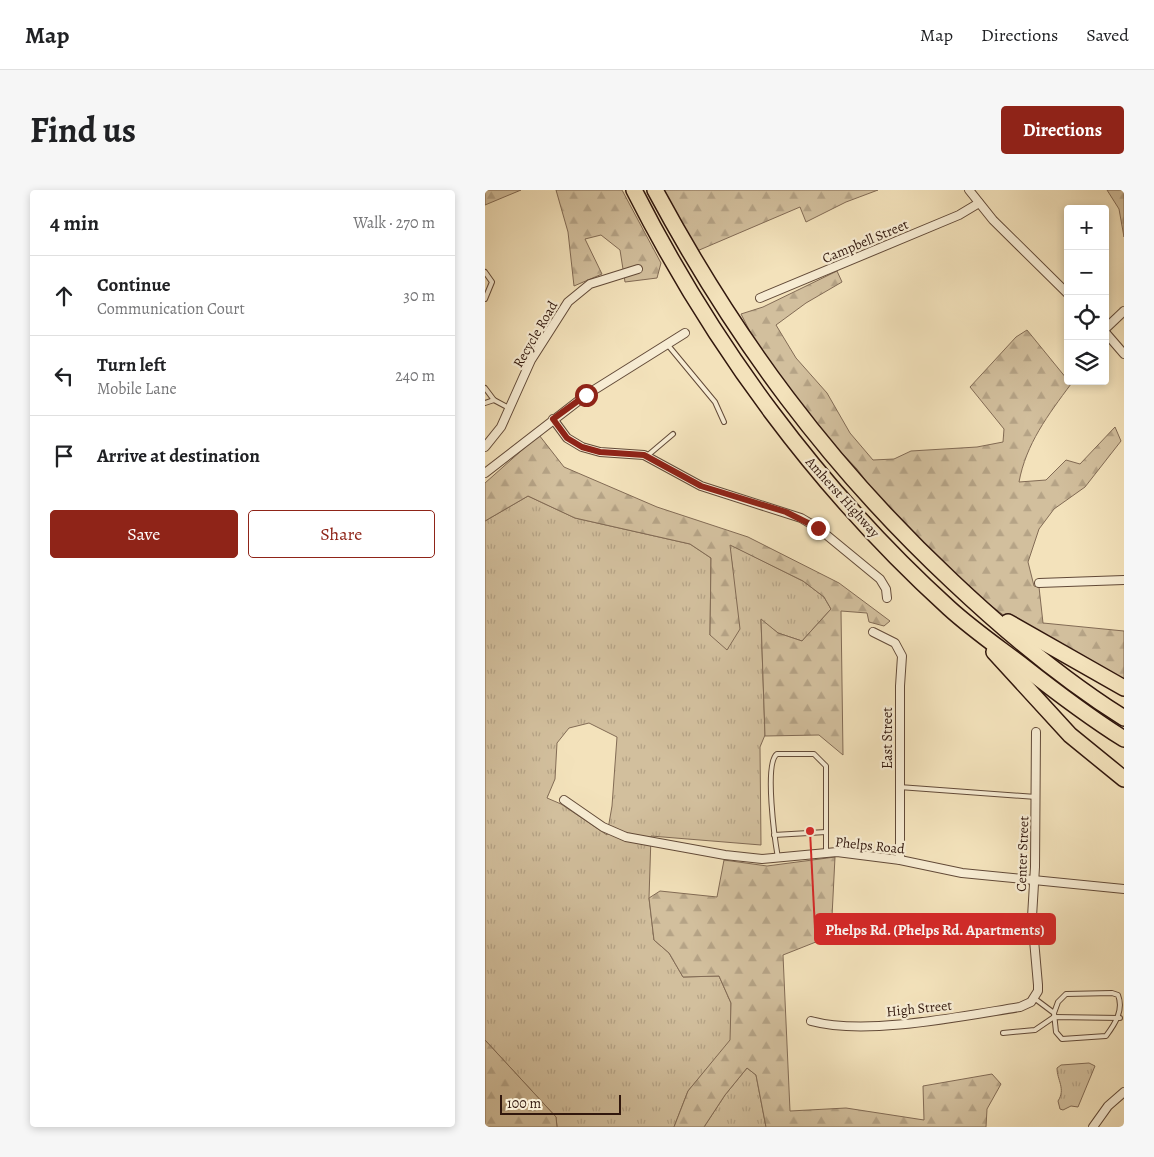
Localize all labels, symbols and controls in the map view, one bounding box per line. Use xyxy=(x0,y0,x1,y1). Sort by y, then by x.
text: Map xyxy=(25,19,69,51)
text: Map xyxy=(920,23,953,47)
text: Directions xyxy=(981,23,1058,47)
text: Saved xyxy=(1086,23,1129,47)
text: Find us xyxy=(30,106,136,154)
button: Directions xyxy=(1001,106,1124,154)
map controls xyxy=(1064,205,1109,385)
button: + xyxy=(1064,205,1109,250)
text: 4 min xyxy=(50,209,99,237)
text: Walk · 270 m xyxy=(353,212,435,234)
street label: Campbell Street xyxy=(819,215,911,268)
button: − xyxy=(1064,250,1109,295)
text: Continue xyxy=(97,272,171,298)
icon: ahead xyxy=(50,282,78,310)
text: 30 m xyxy=(403,285,435,307)
button: locate xyxy=(1064,295,1109,340)
street label: Recycle Road xyxy=(509,297,562,371)
text: Communication Court xyxy=(97,298,245,320)
button: layers xyxy=(1064,340,1109,385)
text: Turn left xyxy=(97,352,166,378)
icon: left xyxy=(50,362,78,390)
text: 240 m xyxy=(395,365,435,387)
text: Mobile Lane xyxy=(97,378,177,400)
route start xyxy=(575,384,598,407)
icon: arrive xyxy=(50,442,78,470)
text: Arrive at destination xyxy=(97,443,260,469)
street label: Amherst Highway xyxy=(801,452,884,542)
button: Save xyxy=(50,510,238,558)
button: Share xyxy=(248,510,435,558)
route end xyxy=(807,517,830,540)
street label: East Street xyxy=(878,707,897,769)
street label: Center Street xyxy=(1012,815,1033,892)
street label: Phelps Road xyxy=(834,832,906,859)
callout: Phelps Rd. (Phelps Rd. Apartments) xyxy=(815,914,1055,944)
text: Phelps Rd. (Phelps Rd. Apartments) xyxy=(825,920,1045,940)
street label: High Street xyxy=(885,996,953,1021)
scale bar xyxy=(500,1092,621,1115)
text: 100 m xyxy=(507,1094,541,1113)

